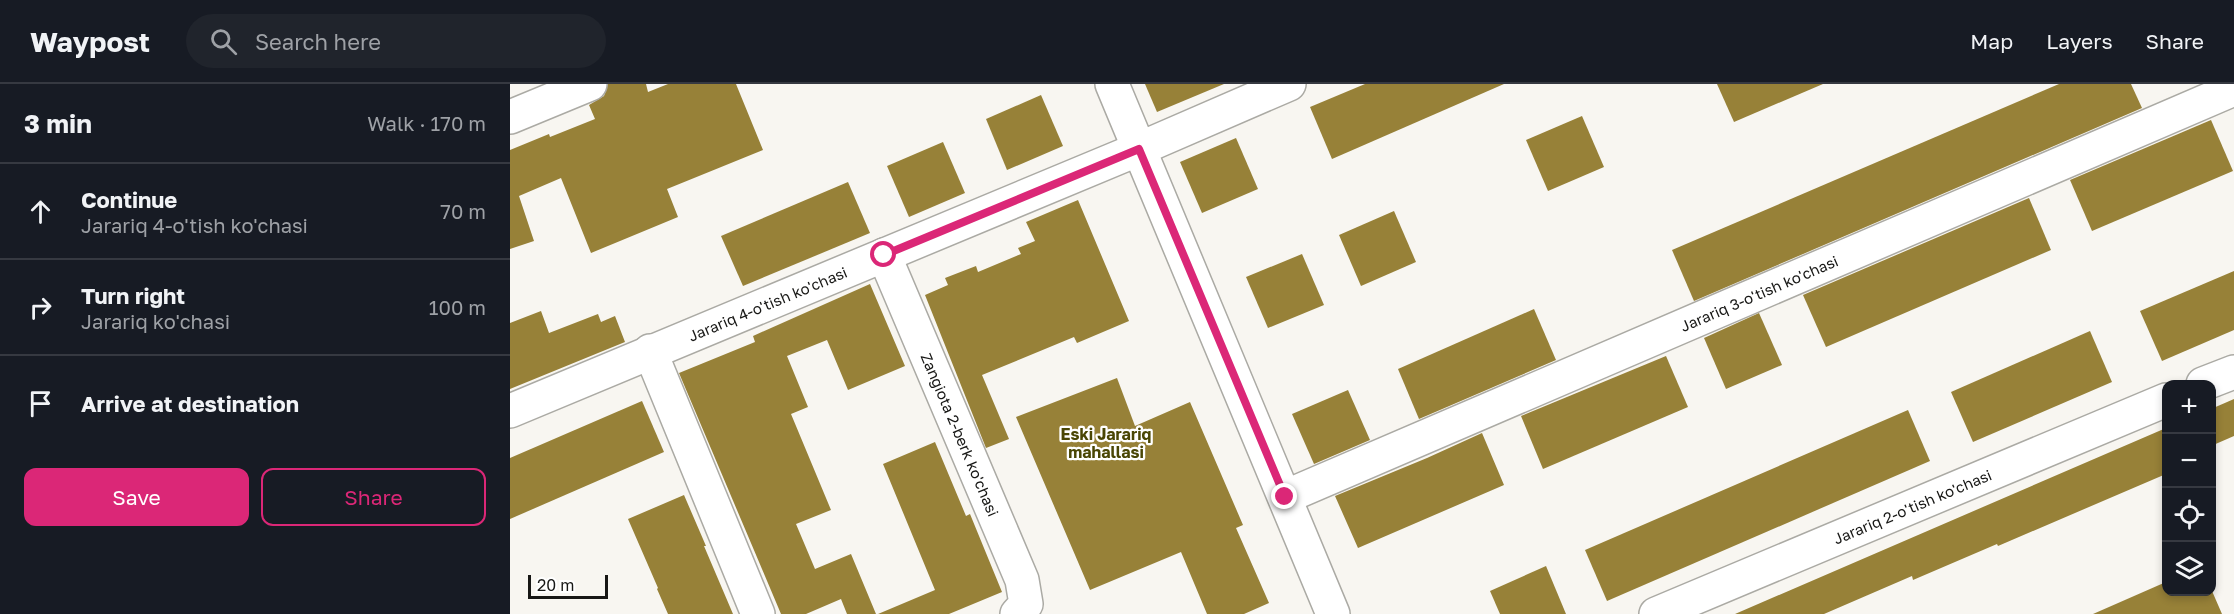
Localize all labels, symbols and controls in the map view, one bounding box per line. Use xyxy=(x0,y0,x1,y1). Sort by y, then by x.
search box xyxy=(186,14,606,68)
text: Waypost xyxy=(30,25,150,58)
icon: search xyxy=(207,25,240,58)
text: Search here xyxy=(255,28,381,55)
text: Map xyxy=(1970,28,2013,54)
text: Layers xyxy=(2046,28,2113,54)
text: Share xyxy=(2146,28,2204,54)
text: 3 min xyxy=(24,108,92,139)
text: Walk · 170 m xyxy=(367,111,486,135)
text: Continue xyxy=(81,186,177,213)
icon: ahead xyxy=(24,195,57,228)
text: 70 m xyxy=(440,199,486,223)
text: Jarariq 4-o'tish ko'chasi xyxy=(81,213,308,237)
route start xyxy=(870,241,896,267)
street label: Jarariq 3-o'tish ko'chasi xyxy=(1677,251,1841,335)
street label: Jarariq 4-o'tish ko'chasi xyxy=(685,263,850,345)
text: Turn right xyxy=(81,282,185,309)
icon: right xyxy=(24,291,57,324)
text: 100 m xyxy=(429,295,486,319)
text: Jarariq ko'chasi xyxy=(81,309,230,333)
street label: Zangiota 2-berk ko'chasi xyxy=(918,350,1003,519)
map controls xyxy=(2162,380,2216,596)
button: + xyxy=(2162,380,2216,434)
icon: arrive xyxy=(24,387,57,420)
text: Arrive at destination xyxy=(81,390,299,417)
district label: Eski Jarariq mahallasi xyxy=(1061,424,1152,462)
button: − xyxy=(2162,434,2216,488)
street label: Jarariq 2-o'tish ko'chasi xyxy=(1830,465,1994,548)
button: Save xyxy=(24,468,249,526)
button: Share xyxy=(261,468,486,526)
route end xyxy=(1271,483,1297,509)
button: locate xyxy=(2162,488,2216,542)
button: layers xyxy=(2162,542,2216,596)
scale bar xyxy=(528,572,608,600)
text: 20 m xyxy=(537,575,574,595)

